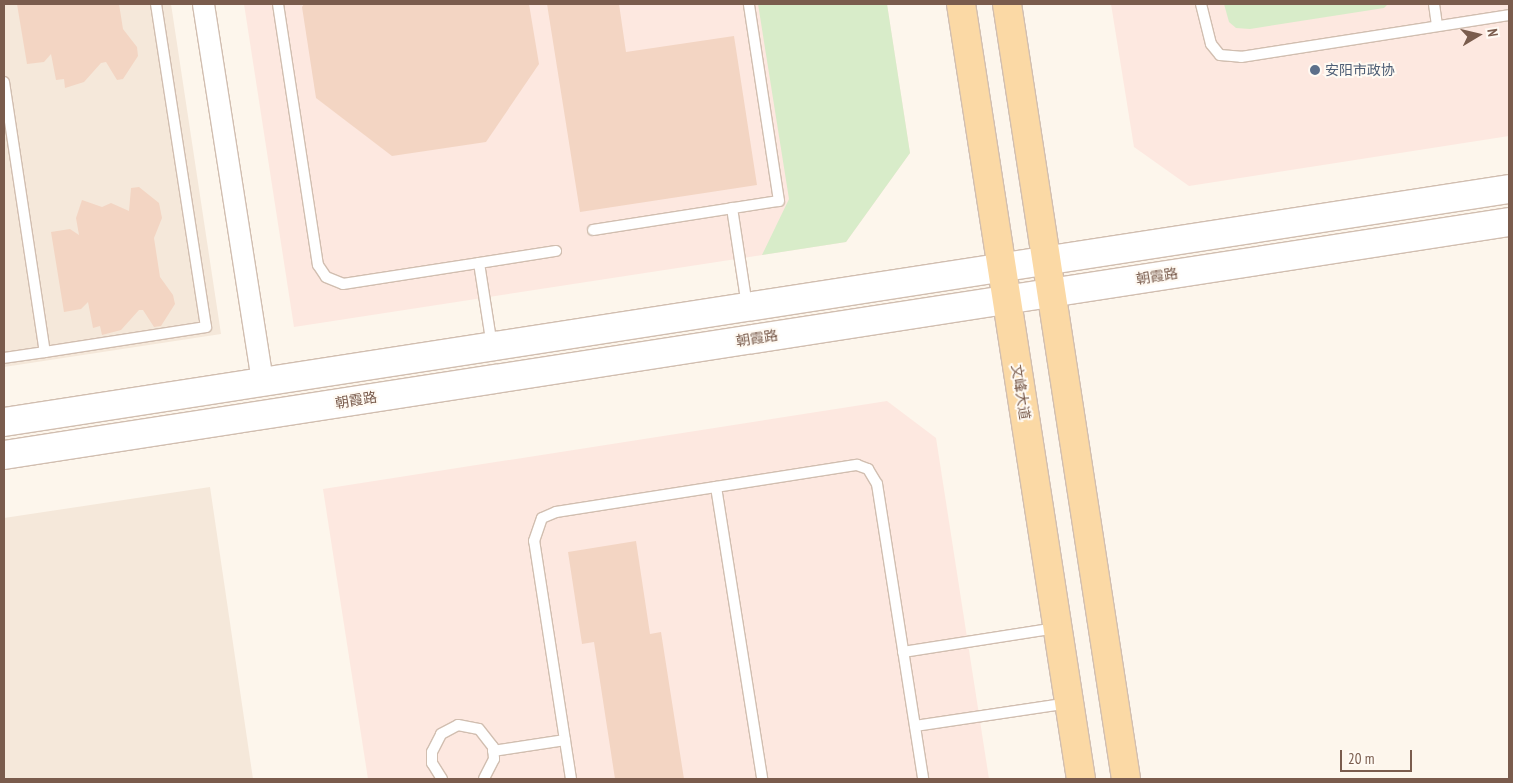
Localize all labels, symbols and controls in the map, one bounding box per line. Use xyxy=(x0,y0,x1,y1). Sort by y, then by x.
north arrow xyxy=(1453,10,1503,60)
text: N xyxy=(1483,28,1502,38)
place label: 安阳市政协 xyxy=(1325,62,1395,78)
marker: 安阳市政协 xyxy=(1309,64,1321,76)
street label: 朝霞路 xyxy=(1135,264,1179,288)
street label: 朝霞路 xyxy=(735,326,779,350)
street label: 文峰大道 xyxy=(1008,363,1034,421)
street label: 朝霞路 xyxy=(334,388,378,412)
scale bar xyxy=(1343,740,1416,772)
text: 20 m xyxy=(1348,749,1374,768)

